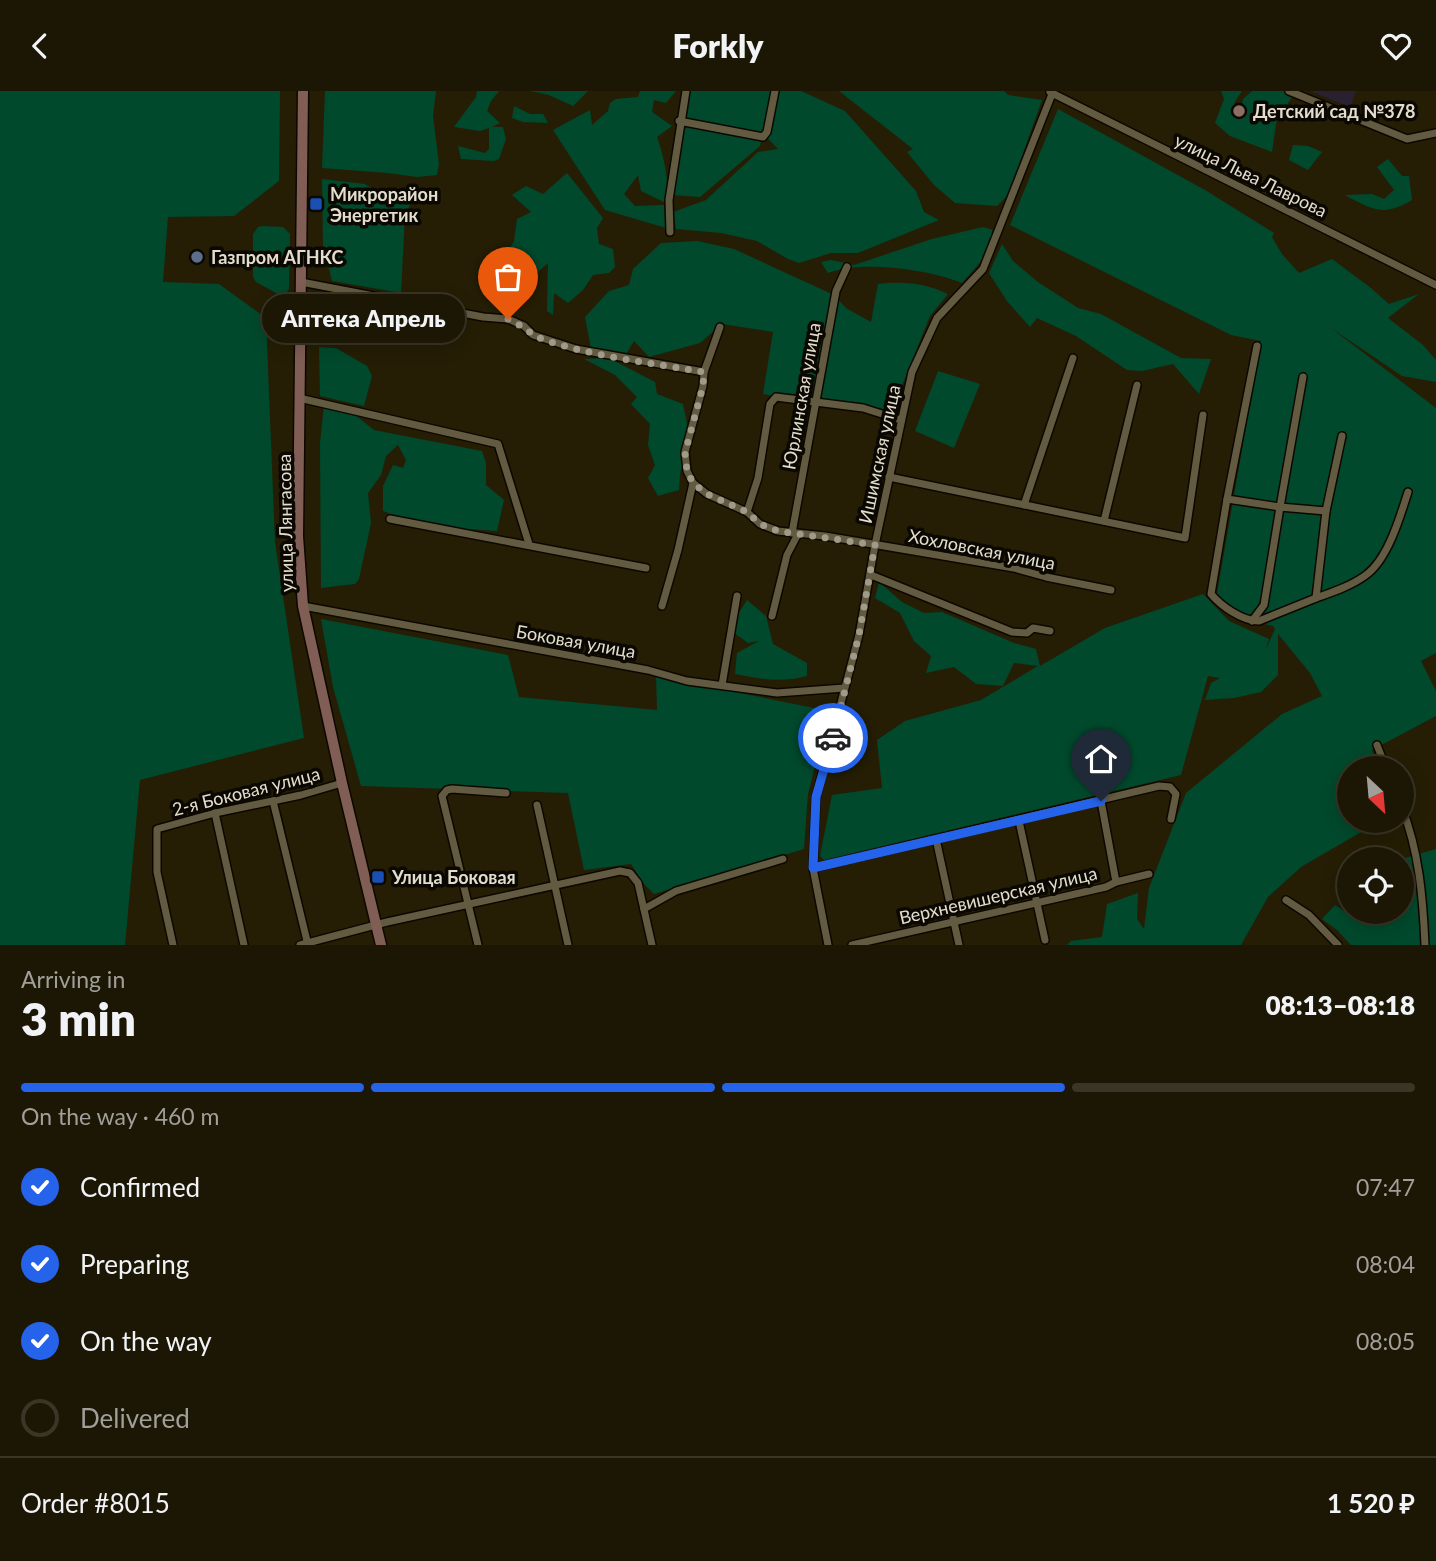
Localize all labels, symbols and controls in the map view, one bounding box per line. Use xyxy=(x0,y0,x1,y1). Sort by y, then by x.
text: Forkly xyxy=(673,26,763,65)
icon: back xyxy=(21,27,59,65)
icon: heart xyxy=(1377,27,1415,65)
place label: Детский сад №378 xyxy=(1253,100,1416,122)
marker: Детский сад №378 xyxy=(1231,103,1247,119)
street label: улица Льва Лаврова xyxy=(1171,129,1331,221)
place label: Микрорайон Энергетик xyxy=(330,183,438,226)
marker: Микрорайон Энергетик xyxy=(308,196,324,212)
place label: Газпром АГНКС xyxy=(211,246,344,268)
pin xyxy=(478,247,538,319)
marker: Газпром АГНКС xyxy=(189,249,205,265)
icon: bag xyxy=(489,258,527,296)
callout: Аптека Апрель xyxy=(263,295,466,343)
text: Аптека Апрель xyxy=(281,304,446,332)
street label: Юрлинская улица xyxy=(777,321,825,471)
street label: Ишимская улица xyxy=(854,383,904,525)
street label: улица Лянгасова xyxy=(273,454,297,592)
street label: Хохловская улица xyxy=(907,524,1057,574)
street label: Боковая улица xyxy=(515,620,637,662)
courier xyxy=(798,703,868,773)
icon: car xyxy=(814,719,852,757)
pin xyxy=(1071,729,1131,801)
icon: home xyxy=(1082,740,1120,778)
north arrow xyxy=(1337,756,1414,833)
map controls xyxy=(1337,756,1414,924)
street label: 2-я Боковая улица xyxy=(170,762,322,820)
button: locate xyxy=(1337,847,1414,924)
street label: Верхневишерская улица xyxy=(897,862,1099,928)
place label: Улица Боковая xyxy=(391,866,516,888)
marker: Улица Боковая xyxy=(370,869,386,885)
text: Arriving in xyxy=(21,965,125,993)
text: 08:13–08:18 xyxy=(1265,989,1415,1021)
text: 3 min xyxy=(21,991,136,1046)
text: On the way · 460 m xyxy=(21,1102,220,1130)
icon: check xyxy=(21,1168,59,1206)
text: Confirmed xyxy=(80,1171,200,1203)
text: 07:47 xyxy=(1356,1173,1415,1201)
icon: check xyxy=(21,1245,59,1283)
text: Preparing xyxy=(80,1248,189,1280)
text: 08:04 xyxy=(1356,1250,1415,1278)
icon: check xyxy=(21,1322,59,1360)
text: On the way xyxy=(80,1325,212,1357)
text: 08:05 xyxy=(1356,1327,1415,1355)
text: Delivered xyxy=(80,1402,190,1434)
text: Order #8015 xyxy=(21,1487,170,1519)
text: 1 520 ₽ xyxy=(1327,1487,1415,1519)

